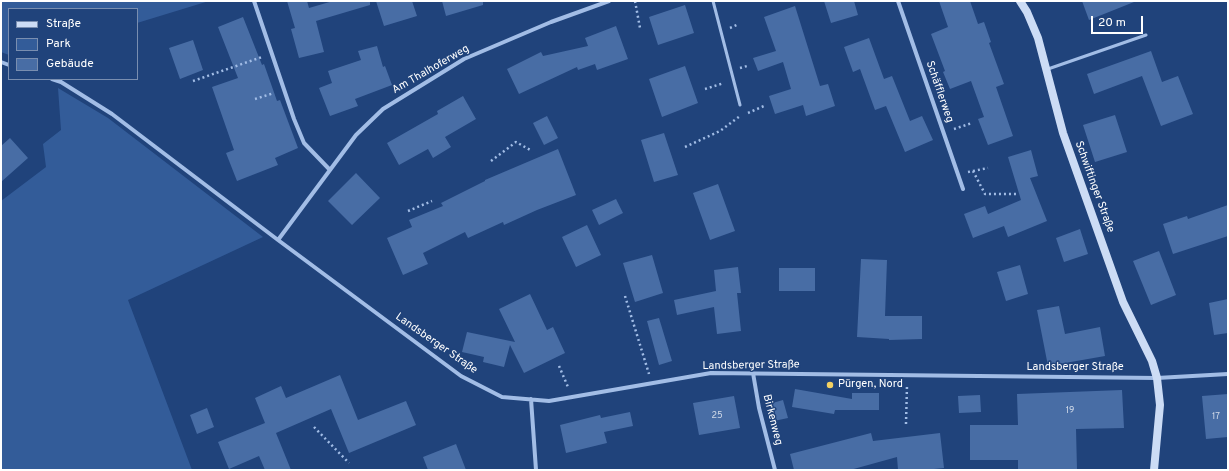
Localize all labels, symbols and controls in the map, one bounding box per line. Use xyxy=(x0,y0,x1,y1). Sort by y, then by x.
legend xyxy=(8,8,138,80)
scale bar xyxy=(1093,8,1145,34)
text: 20 m xyxy=(1098,15,1126,31)
text: Straße xyxy=(46,16,81,32)
text: Park xyxy=(46,36,71,52)
street label: Am Thalhoferweg xyxy=(390,43,472,97)
text: Gebäude xyxy=(46,56,94,72)
street label: Schäfflerweg xyxy=(922,59,956,125)
street label: Schwiftinger Straße xyxy=(1071,139,1117,235)
street label: Landsberger Straße xyxy=(392,311,480,377)
street label: Landsberger Straße xyxy=(702,359,800,373)
street label: Landsberger Straße xyxy=(1026,361,1124,375)
place label: Pürgen, Nord xyxy=(838,378,903,392)
marker: Pürgen, Nord xyxy=(825,380,835,390)
street label: Birkenweg xyxy=(759,393,785,447)
house number: 19 xyxy=(1066,406,1074,416)
house number: 25 xyxy=(711,411,723,421)
house number: 17 xyxy=(1212,412,1220,422)

